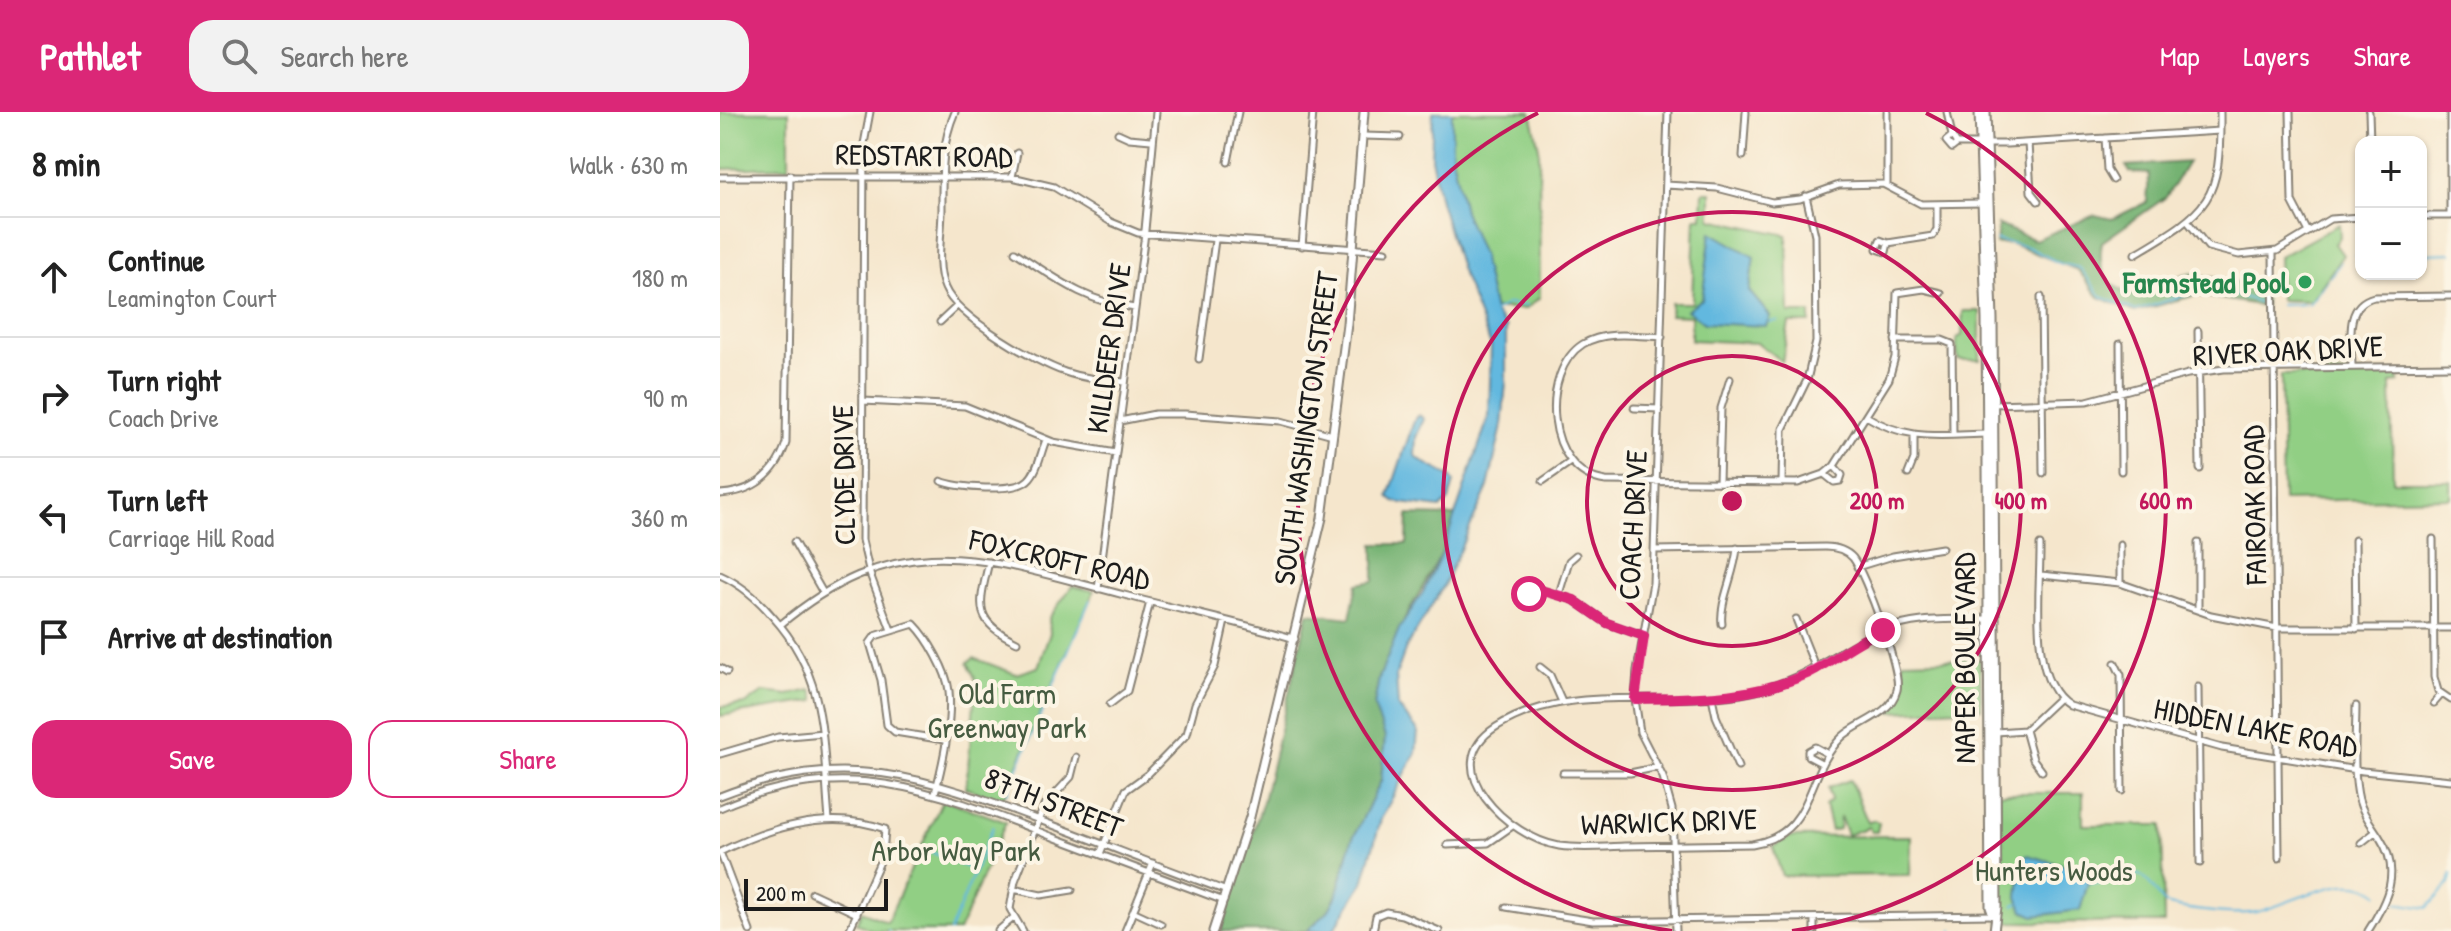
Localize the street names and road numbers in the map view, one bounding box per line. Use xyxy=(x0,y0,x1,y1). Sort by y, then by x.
street label: REDSTART ROAD xyxy=(835,133,1014,177)
street label: KILLDEER DRIVE xyxy=(1076,260,1140,436)
street label: SOUTH WASHINGTON STREET xyxy=(1263,268,1347,587)
street label: RIVER OAK DRIVE xyxy=(2192,325,2384,375)
street label: CLYDE DRIVE xyxy=(822,405,864,545)
street label: FAIROAK ROAD xyxy=(2233,424,2275,586)
street label: COACH DRIVE xyxy=(1608,449,1656,601)
street label: FOXCROFT ROAD xyxy=(965,519,1155,599)
street label: NAPER BOULEVARD xyxy=(1944,552,1984,764)
street label: HIDDEN LAKE ROAD xyxy=(2151,688,2362,766)
street label: 87TH STREET xyxy=(979,757,1130,847)
street label: WARWICK DRIVE xyxy=(1580,798,1758,844)

